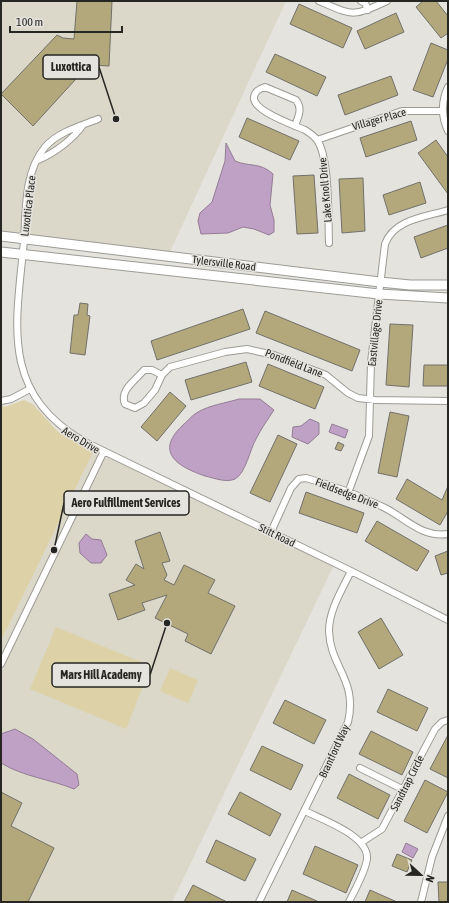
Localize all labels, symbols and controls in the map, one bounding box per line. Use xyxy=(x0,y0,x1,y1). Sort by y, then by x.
scale bar xyxy=(10,8,122,34)
text: 100 m xyxy=(16,15,43,29)
callout: Luxottica xyxy=(43,55,99,79)
text: Luxottica xyxy=(51,60,92,74)
street label: Villager Place xyxy=(351,106,407,132)
street label: Lake Knoll Drive xyxy=(316,157,334,223)
street label: Luxottica Place xyxy=(18,175,38,237)
street label: Tylersville Road xyxy=(191,253,257,273)
street label: Eastvillage Drive xyxy=(366,299,384,367)
street label: Pondfield Lane xyxy=(263,347,325,379)
street label: Aero Drive xyxy=(60,424,102,456)
street label: Fieldsedge Drive xyxy=(314,476,380,510)
callout: Aero Fulfillment Services xyxy=(64,491,189,515)
text: Aero Fulfillment Services xyxy=(70,496,181,510)
street label: Stitt Road xyxy=(257,521,297,549)
callout: Mars Hill Academy xyxy=(52,663,150,687)
text: Mars Hill Academy xyxy=(60,668,142,682)
street label: Brantford Way xyxy=(316,722,352,780)
street label: Sandtrap Circle xyxy=(388,753,426,813)
north arrow xyxy=(401,855,441,895)
text: N xyxy=(423,873,437,884)

